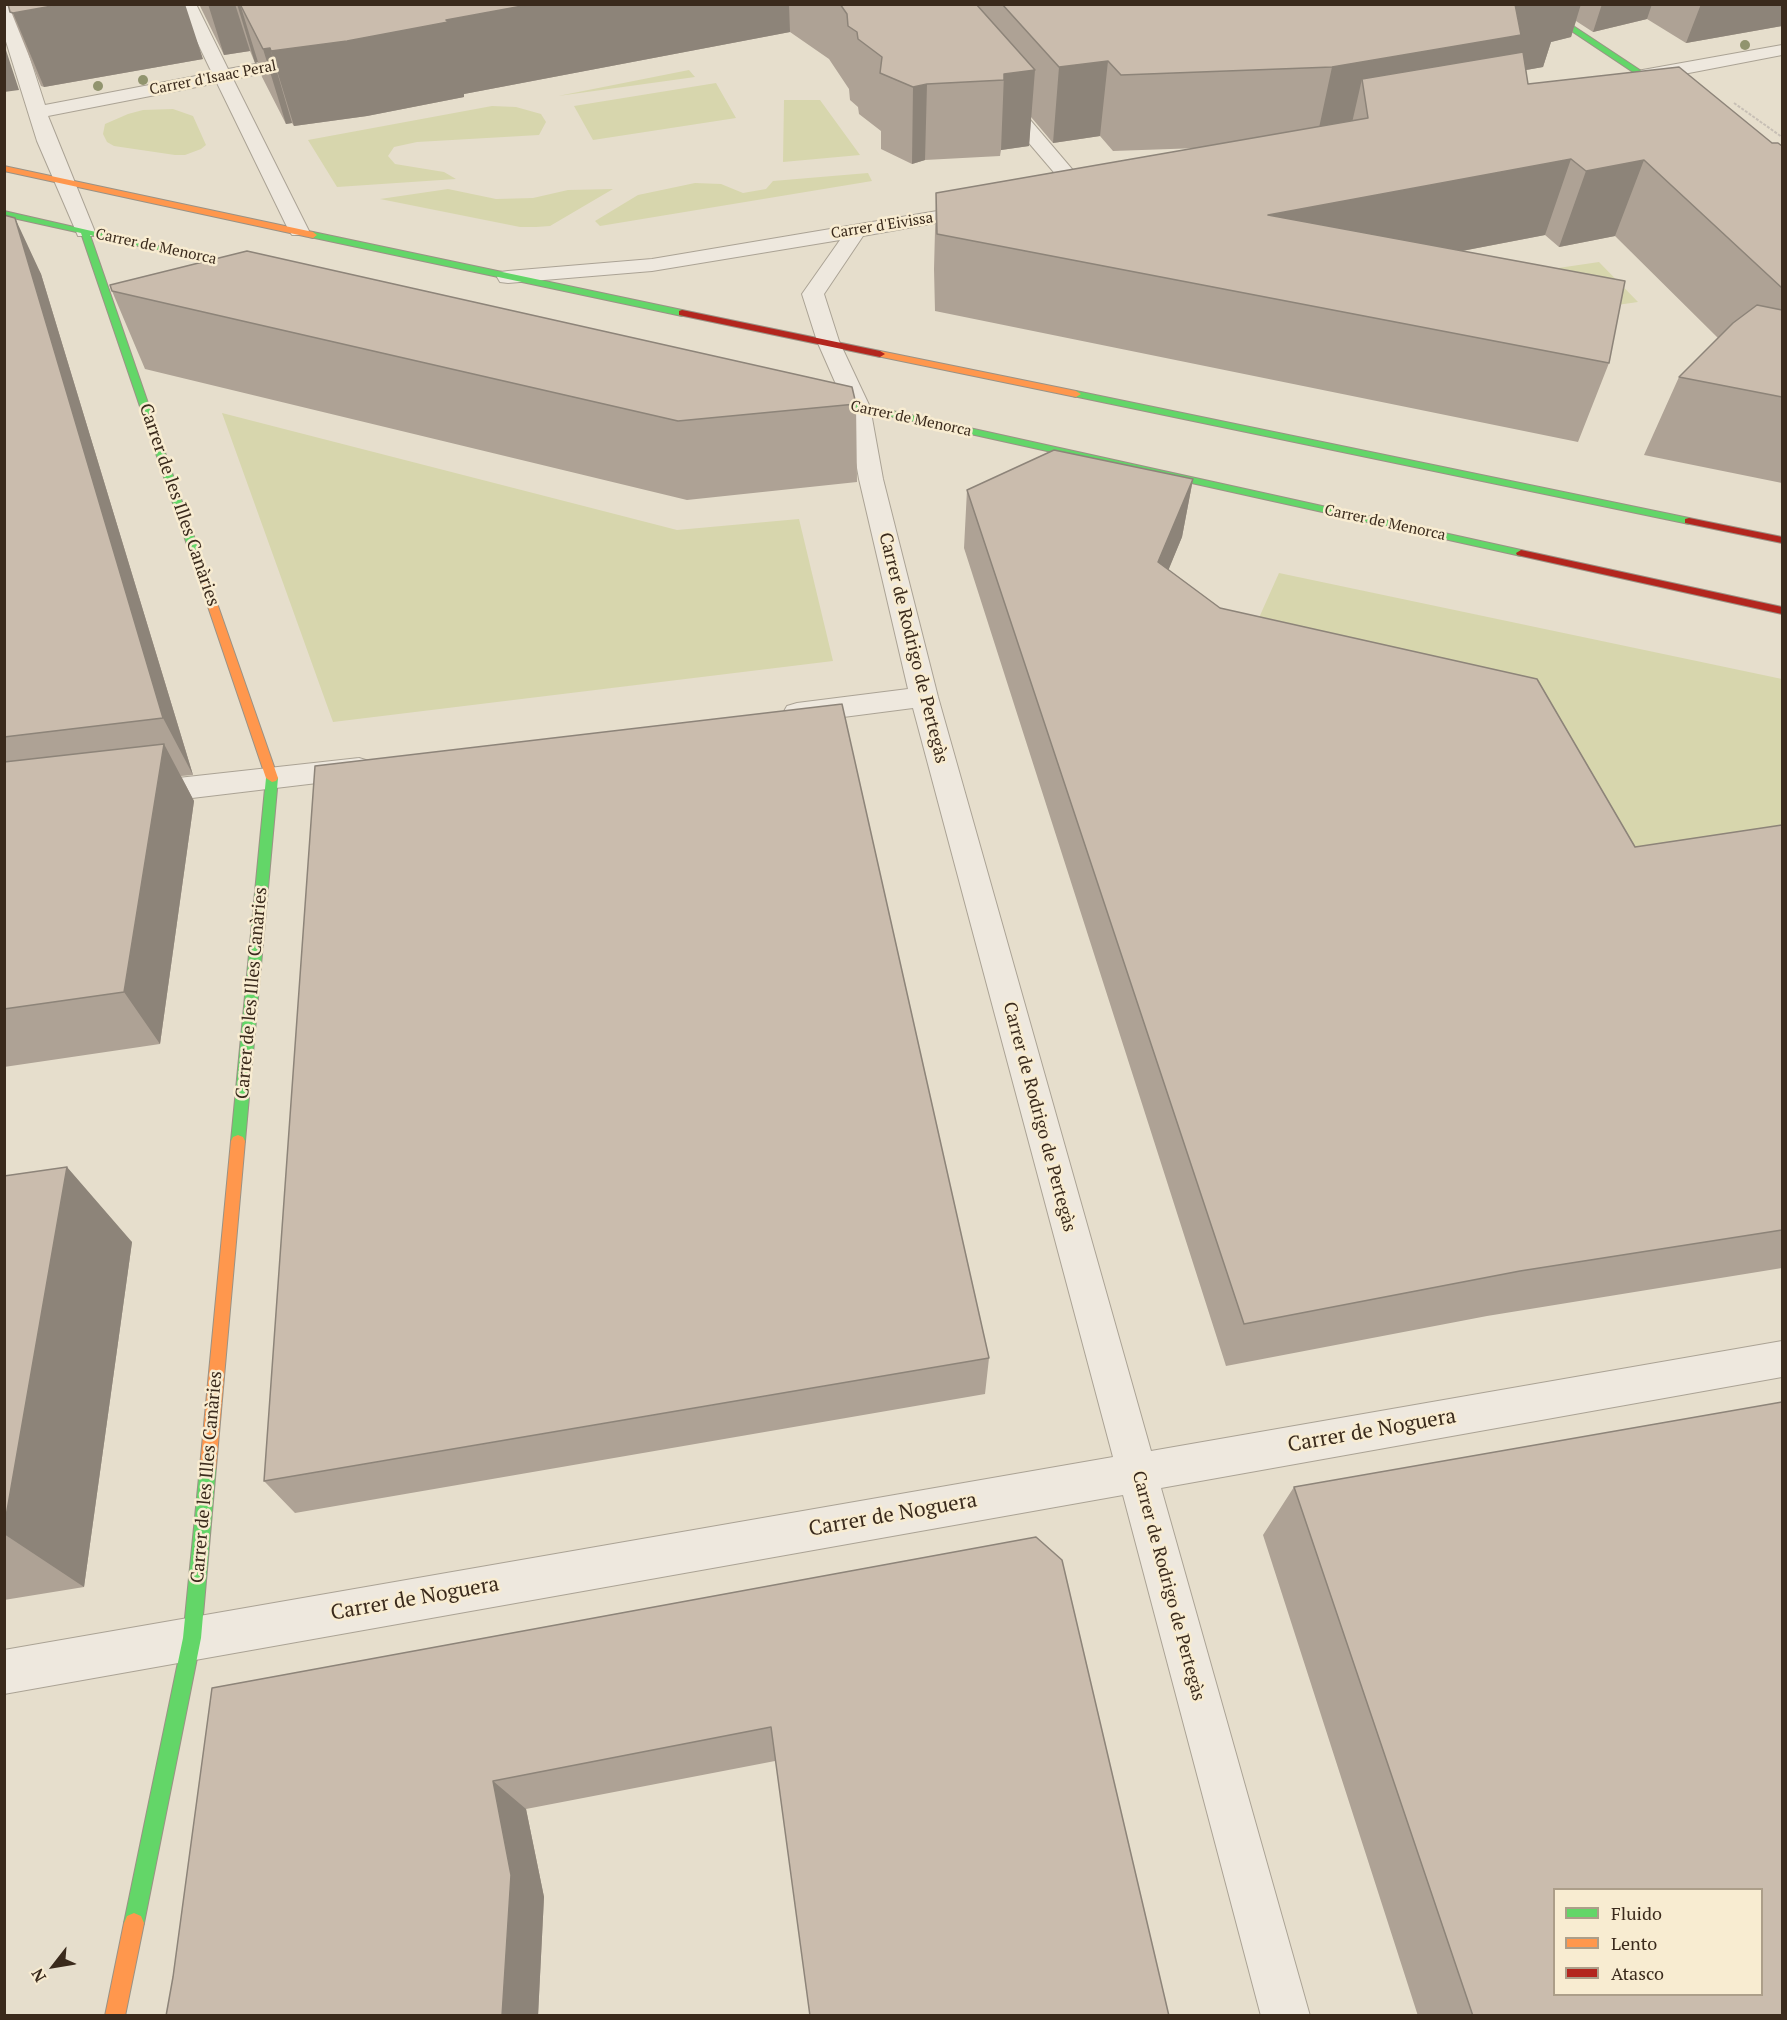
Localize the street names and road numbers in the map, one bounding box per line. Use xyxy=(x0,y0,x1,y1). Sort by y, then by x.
street label: Carrer d'Isaac Peral xyxy=(148,57,278,99)
street label: Carrer d'Eivissa xyxy=(830,209,934,243)
street label: Carrer de Menorca xyxy=(94,225,218,269)
street label: Carrer de Menorca xyxy=(849,397,973,441)
street label: Carrer de les Illes Canàries xyxy=(134,401,224,609)
street label: Carrer de Menorca xyxy=(1323,501,1447,545)
street label: Carrer de Rodrigo de Pertegàs xyxy=(874,530,952,766)
street label: Carrer de les Illes Canàries xyxy=(232,886,272,1100)
street label: Carrer de Rodrigo de Pertegàs xyxy=(998,1000,1080,1234)
street label: Carrer de les Illes Canàries xyxy=(187,1370,227,1584)
street label: Carrer de Noguera xyxy=(1286,1404,1458,1458)
street label: Carrer de Rodrigo de Pertegàs xyxy=(1127,1469,1209,1703)
street label: Carrer de Noguera xyxy=(807,1488,979,1542)
street label: Carrer de Noguera xyxy=(329,1572,501,1626)

